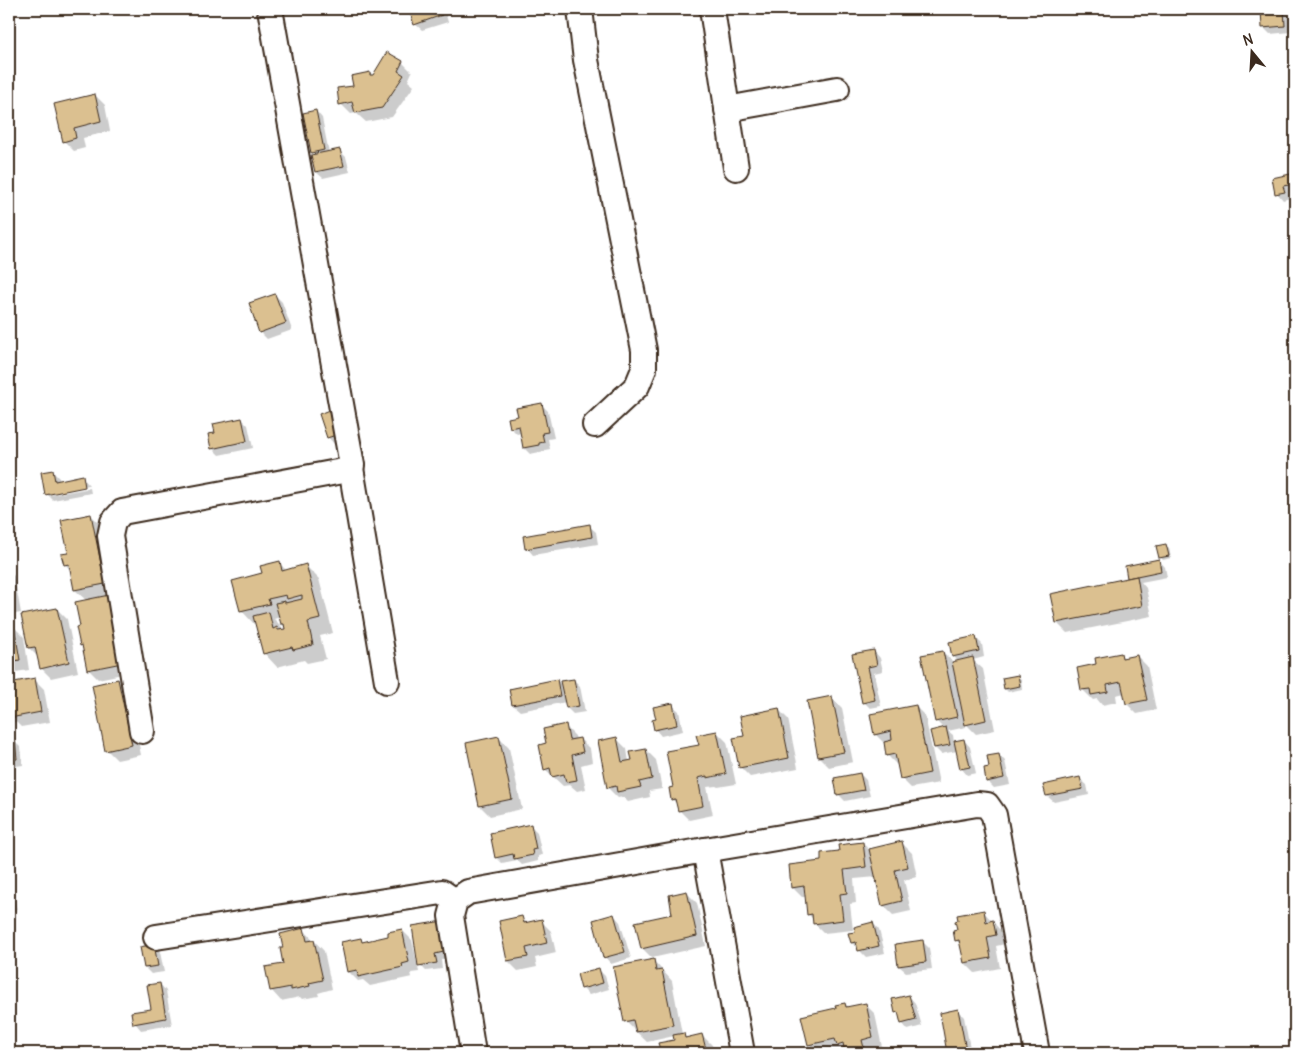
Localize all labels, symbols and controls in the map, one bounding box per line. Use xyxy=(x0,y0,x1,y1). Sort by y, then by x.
north arrow xyxy=(1226,28,1276,78)
text: N xyxy=(1241,30,1255,50)

